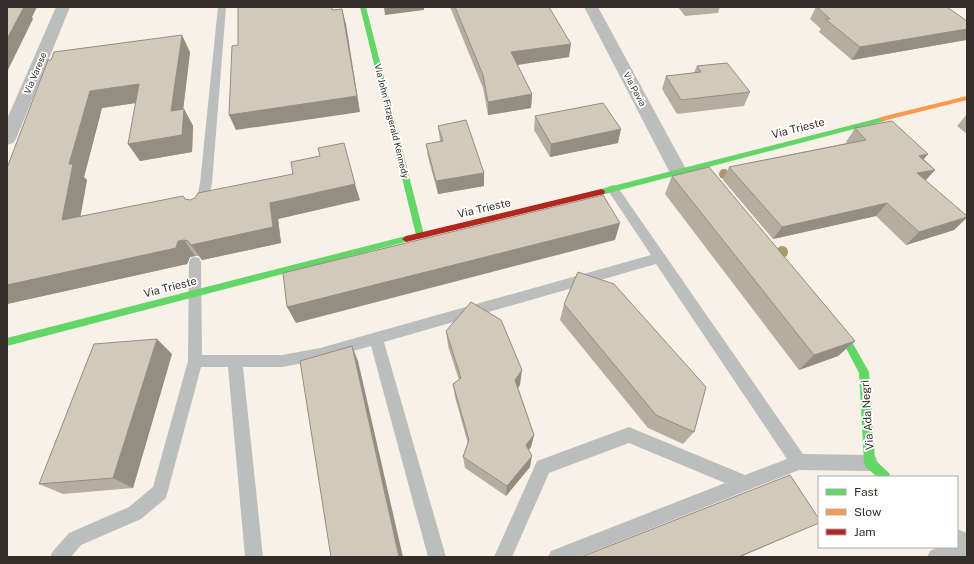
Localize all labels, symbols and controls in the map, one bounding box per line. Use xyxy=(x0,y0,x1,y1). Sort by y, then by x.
street label: Via Varese xyxy=(21,51,49,95)
street label: Via John Fitzgerald Kennedy xyxy=(372,63,412,180)
street label: Via Pavia xyxy=(621,70,649,108)
street label: Via Trieste xyxy=(770,116,826,140)
street label: Via Trieste xyxy=(456,196,512,220)
street label: Via Trieste xyxy=(142,275,198,299)
street label: Via Ada Negri xyxy=(859,380,875,450)
legend xyxy=(818,476,958,548)
text: Fast xyxy=(854,485,879,499)
text: Slow xyxy=(854,505,882,519)
text: Jam xyxy=(854,525,876,539)

